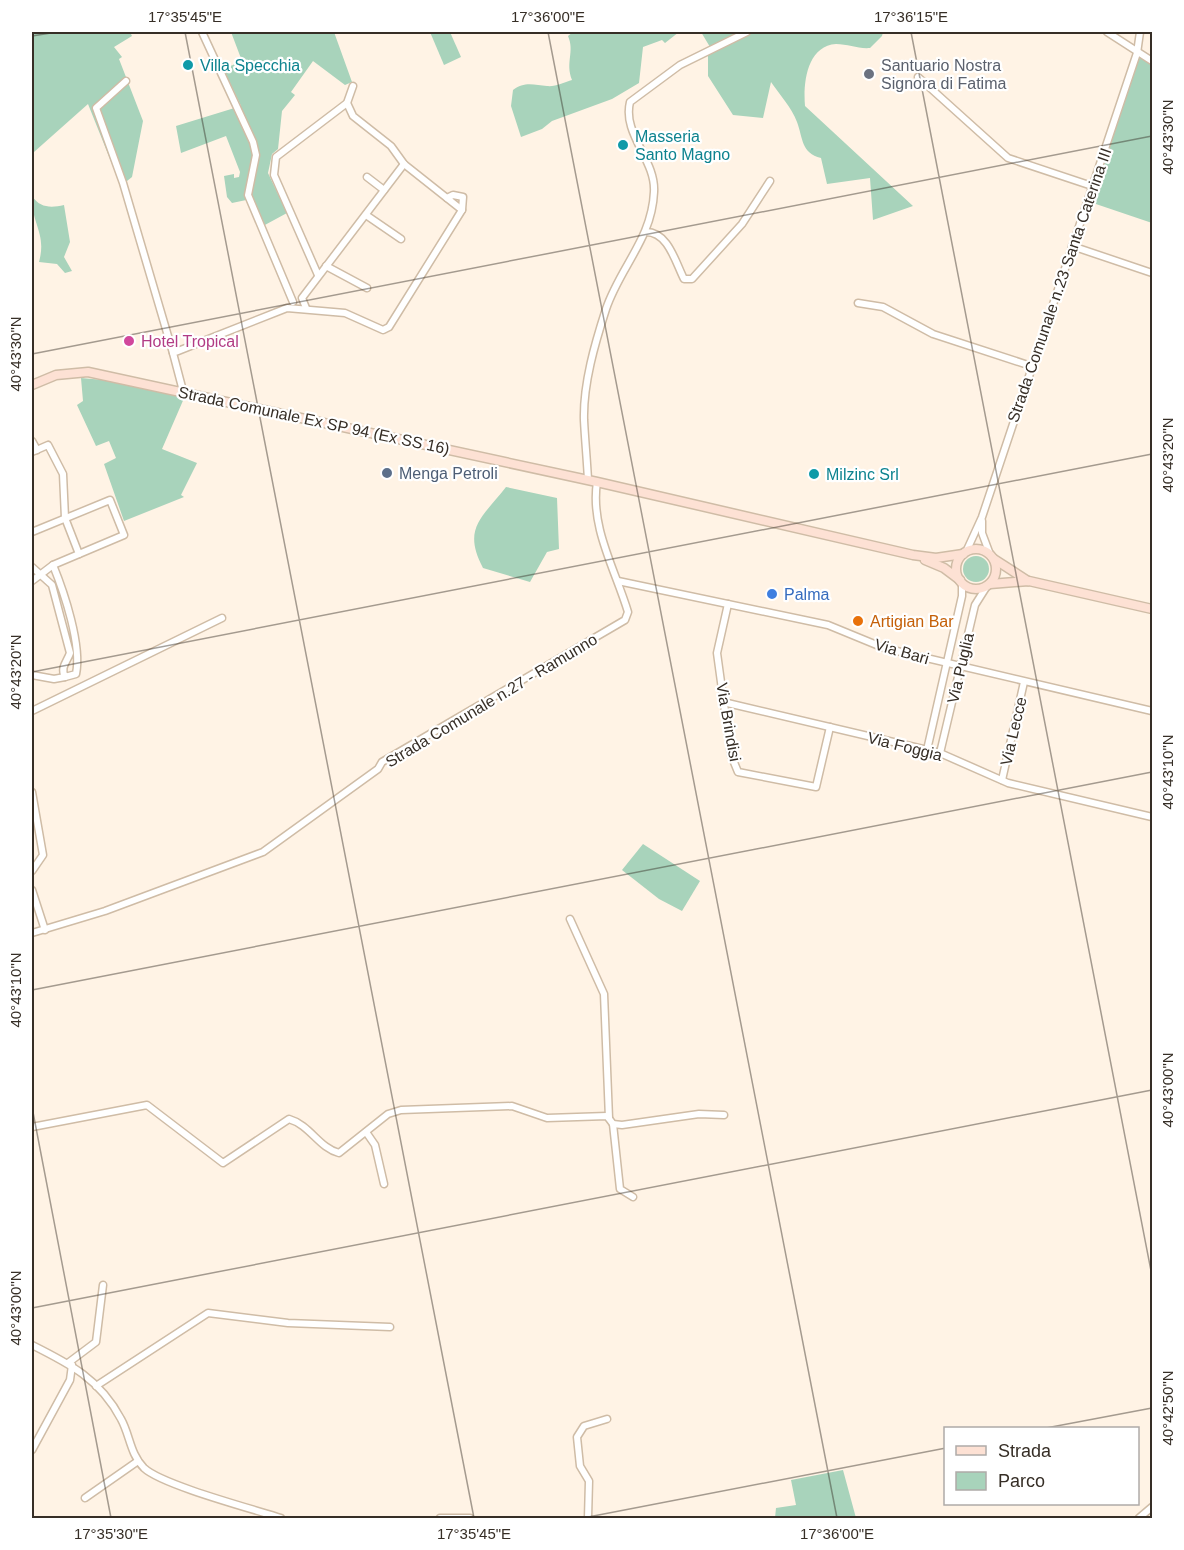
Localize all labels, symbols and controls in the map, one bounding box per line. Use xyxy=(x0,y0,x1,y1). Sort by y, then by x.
text: 17°35'45"E xyxy=(148,8,222,25)
text: 17°36'00"E xyxy=(511,8,585,25)
text: 17°36'15"E xyxy=(874,8,948,25)
place label: Villa Specchia xyxy=(200,57,300,74)
place label: Santuario Nostra Signora di Fatima xyxy=(881,57,1006,92)
marker: Villa Specchia xyxy=(181,58,195,72)
marker: Santuario Nostra Signora di Fatima xyxy=(862,67,876,81)
text: 40°43'30"N xyxy=(1159,99,1176,175)
place label: Masseria Santo Magno xyxy=(635,128,730,163)
marker: Masseria Santo Magno xyxy=(616,138,630,152)
street label: Strada Comunale n.23 Santa Caterina III xyxy=(1004,146,1115,425)
text: 40°43'30"N xyxy=(7,316,24,392)
place label: Hotel Tropical xyxy=(141,333,239,350)
marker: Hotel Tropical xyxy=(122,334,136,348)
street label: Strada Comunale Ex SP 94 (Ex SS 16) xyxy=(177,383,451,458)
text: 40°43'20"N xyxy=(1159,417,1176,493)
place label: Menga Petroli xyxy=(399,465,498,482)
marker: Menga Petroli xyxy=(380,466,394,480)
place label: Milzinc Srl xyxy=(826,466,899,483)
marker: Milzinc Srl xyxy=(807,467,821,481)
place label: Palma xyxy=(784,586,829,603)
marker: Palma xyxy=(765,587,779,601)
place label: Artigian Bar xyxy=(870,613,954,630)
marker: Artigian Bar xyxy=(851,614,865,628)
street label: Strada Comunale n.27 - Ramunno xyxy=(382,630,600,770)
street label: Via Puglia xyxy=(944,631,977,705)
text: 40°43'20"N xyxy=(7,634,24,710)
street label: Via Bari xyxy=(873,636,931,667)
street label: Via Brindisi xyxy=(713,681,744,763)
street label: Via Lecce xyxy=(997,695,1030,767)
street label: Via Foggia xyxy=(866,729,944,764)
text: 40°43'10"N xyxy=(1159,734,1176,810)
text: 40°43'10"N xyxy=(7,952,24,1028)
text: 40°43'00"N xyxy=(1159,1052,1176,1128)
text: 40°43'00"N xyxy=(7,1270,24,1346)
text: 40°42'50"N xyxy=(1159,1370,1176,1446)
legend xyxy=(944,1427,1139,1505)
text: Strada xyxy=(998,1441,1052,1461)
text: Parco xyxy=(998,1471,1045,1491)
text: 17°35'30"E xyxy=(74,1525,148,1542)
text: 17°35'45"E xyxy=(437,1525,511,1542)
text: 17°36'00"E xyxy=(800,1525,874,1542)

